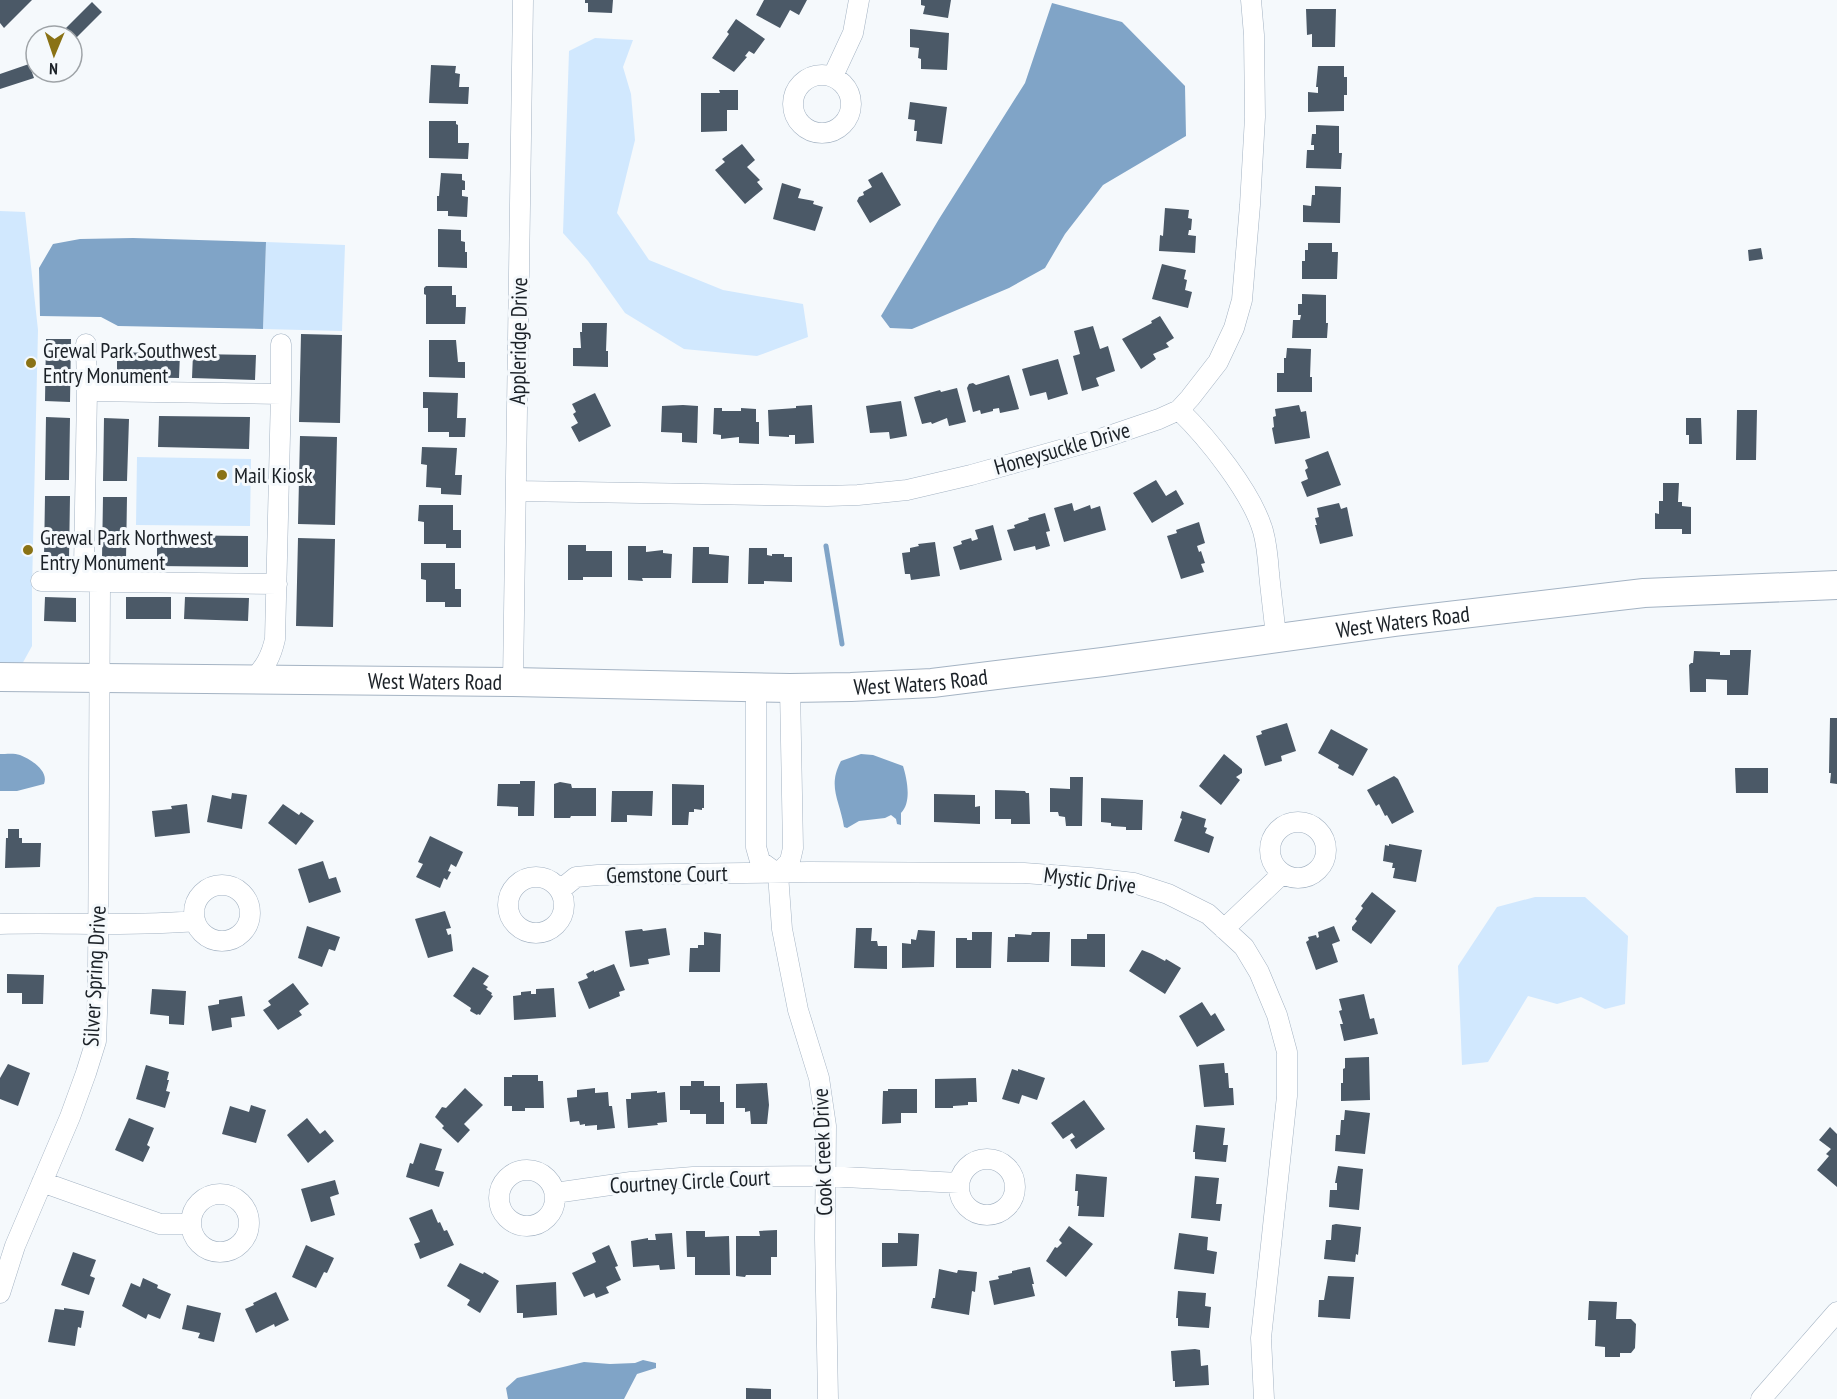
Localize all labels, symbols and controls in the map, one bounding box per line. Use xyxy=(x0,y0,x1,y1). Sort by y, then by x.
north arrow xyxy=(24,24,84,84)
text: N xyxy=(49,59,58,79)
street label: Appleridge Drive xyxy=(503,277,533,405)
place label: Grewal Park Southwest Entry Monument xyxy=(43,336,217,389)
marker: Grewal Park Southwest Entry Monument xyxy=(24,356,38,370)
street label: Honeysuckle Drive xyxy=(991,415,1133,481)
place label: Mail Kiosk xyxy=(234,461,313,489)
marker: Mail Kiosk xyxy=(215,468,229,482)
place label: Grewal Park Northwest Entry Monument xyxy=(40,523,213,576)
marker: Grewal Park Northwest Entry Monument xyxy=(21,543,35,557)
street label: West Waters Road xyxy=(1334,599,1471,644)
street label: West Waters Road xyxy=(853,662,989,701)
street label: West Waters Road xyxy=(368,667,502,696)
street label: Gemstone Court xyxy=(606,859,728,889)
street label: Mystic Drive xyxy=(1042,860,1138,900)
street label: Silver Spring Drive xyxy=(76,905,112,1047)
street label: Cook Creek Drive xyxy=(806,1088,838,1216)
street label: Courtney Circle Court xyxy=(609,1163,771,1199)

